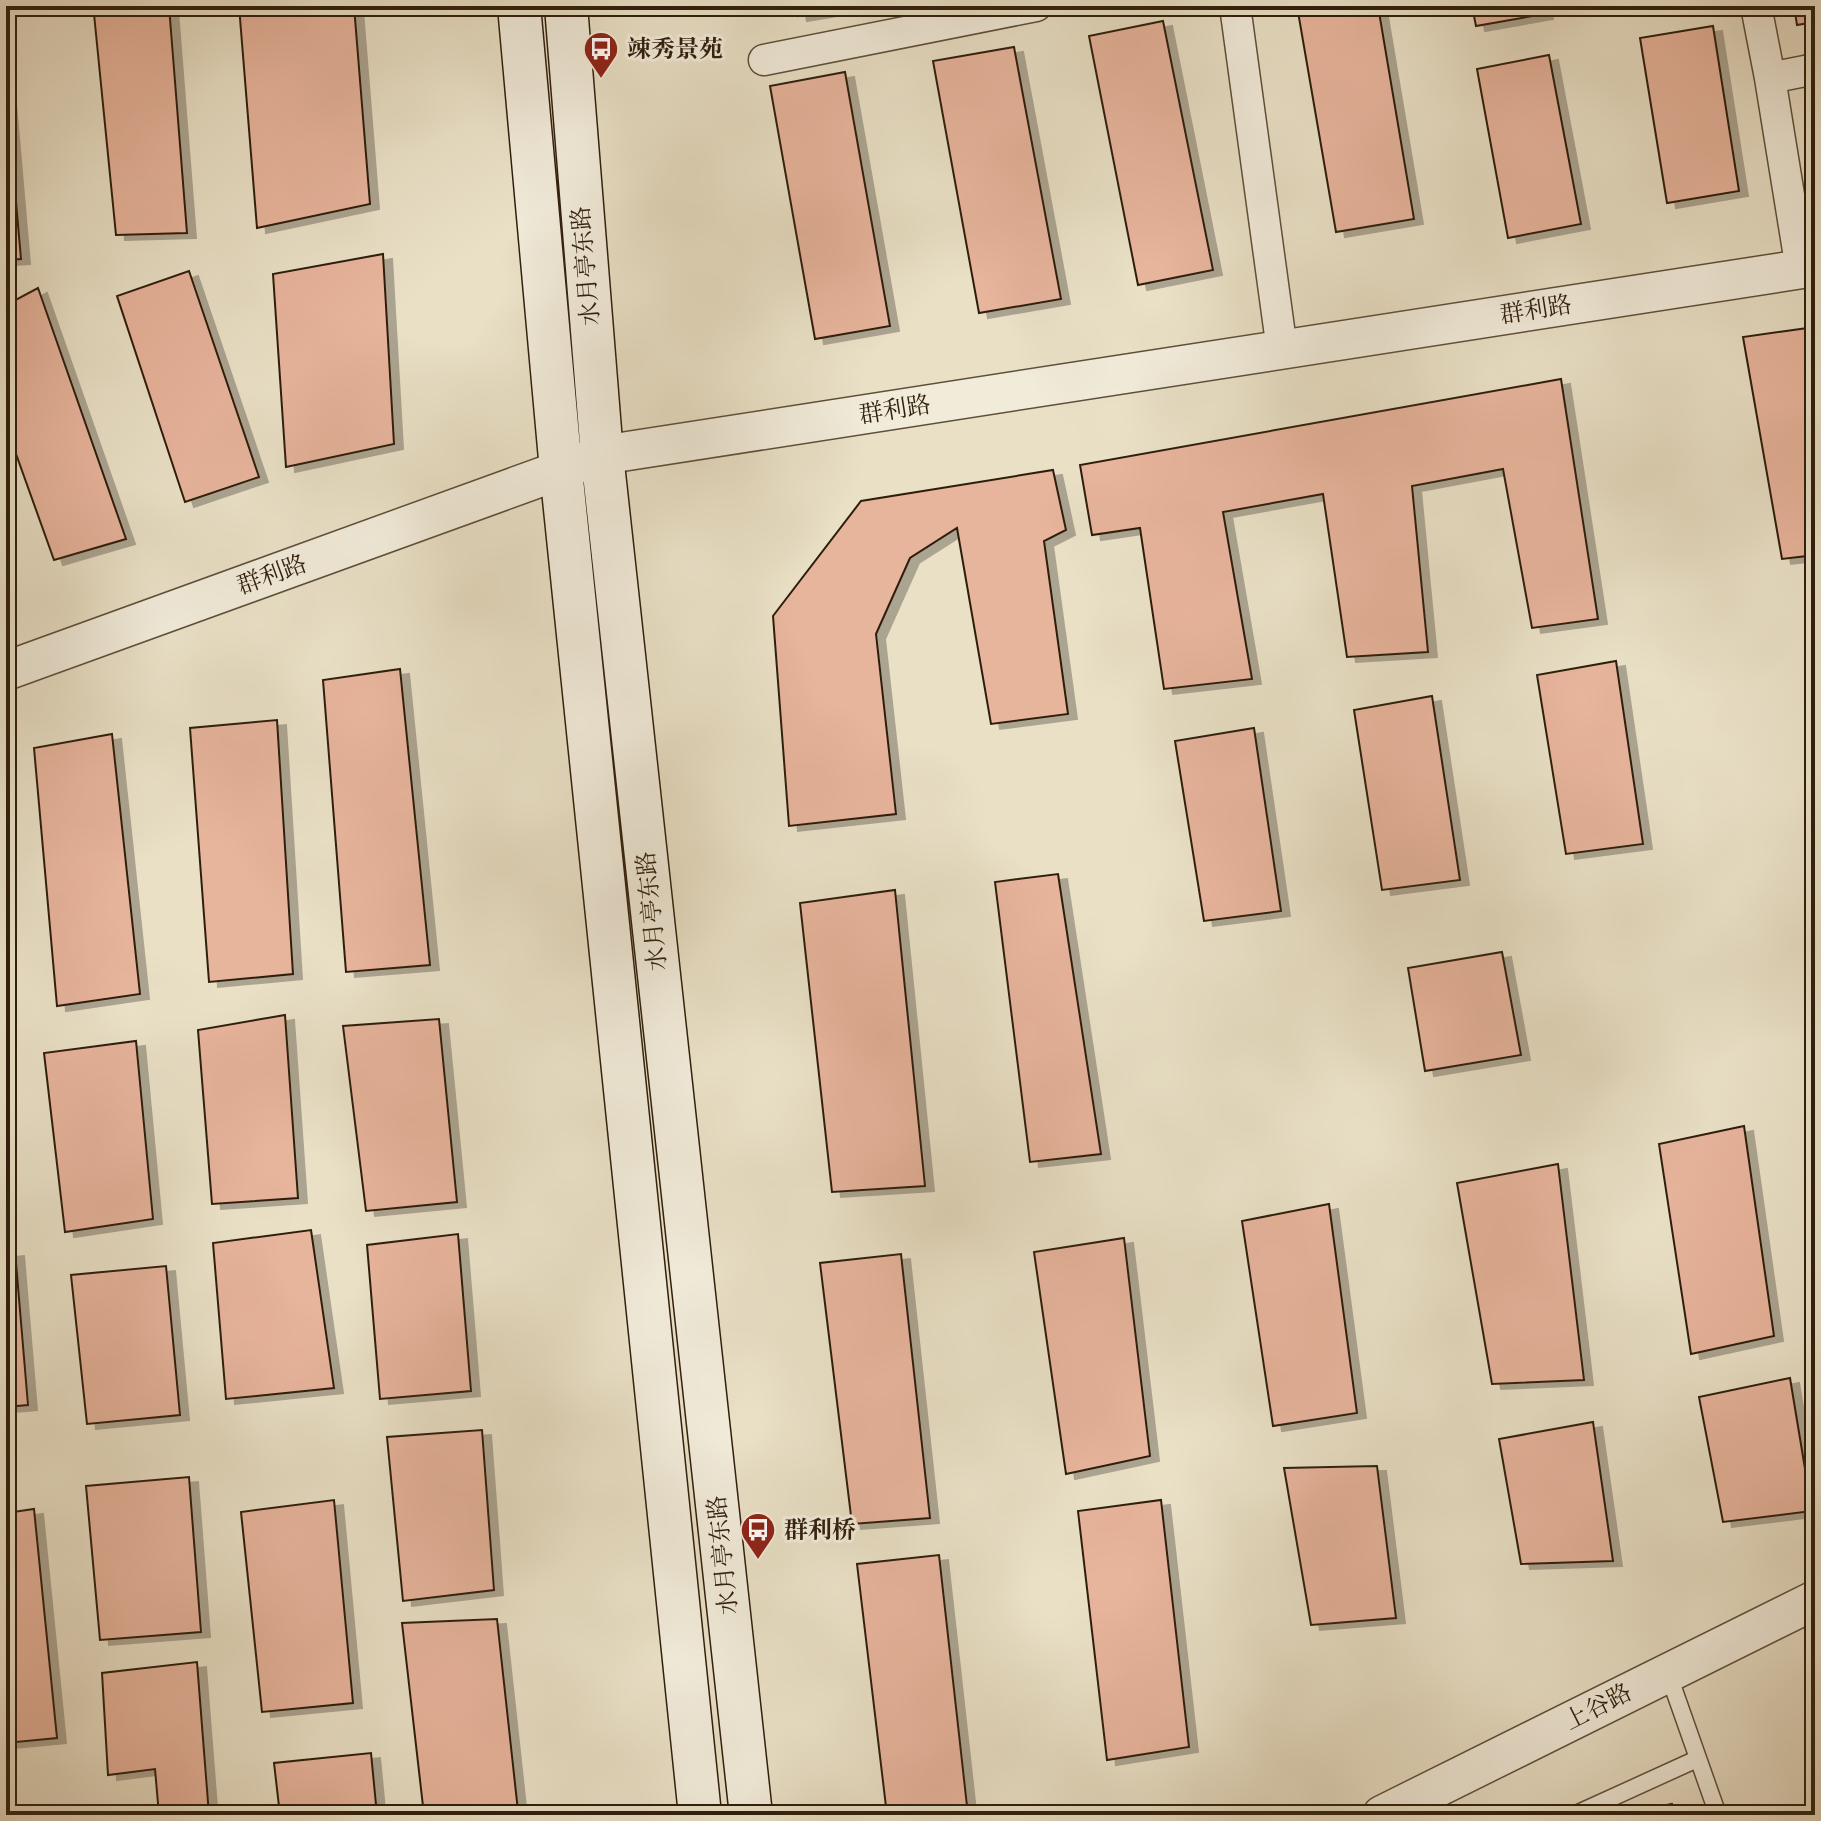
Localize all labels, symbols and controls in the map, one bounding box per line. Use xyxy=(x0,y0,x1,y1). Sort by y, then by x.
bus stop icon: 竦秀景苑 xyxy=(582,30,620,80)
place label: 竦秀景苑 xyxy=(627,33,723,66)
street label: 水月亭东路 xyxy=(564,205,608,327)
street label: 群利路 xyxy=(1498,288,1574,332)
street label: 群利路 xyxy=(857,388,933,432)
street label: 群利路 xyxy=(233,547,311,603)
street label: 水月亭东路 xyxy=(629,850,675,972)
street label: 水月亭东路 xyxy=(700,1494,746,1616)
bus stop icon: 群利桥 xyxy=(739,1511,777,1561)
place label: 群利桥 xyxy=(784,1514,856,1547)
street label: 上谷路 xyxy=(1558,1676,1638,1738)

